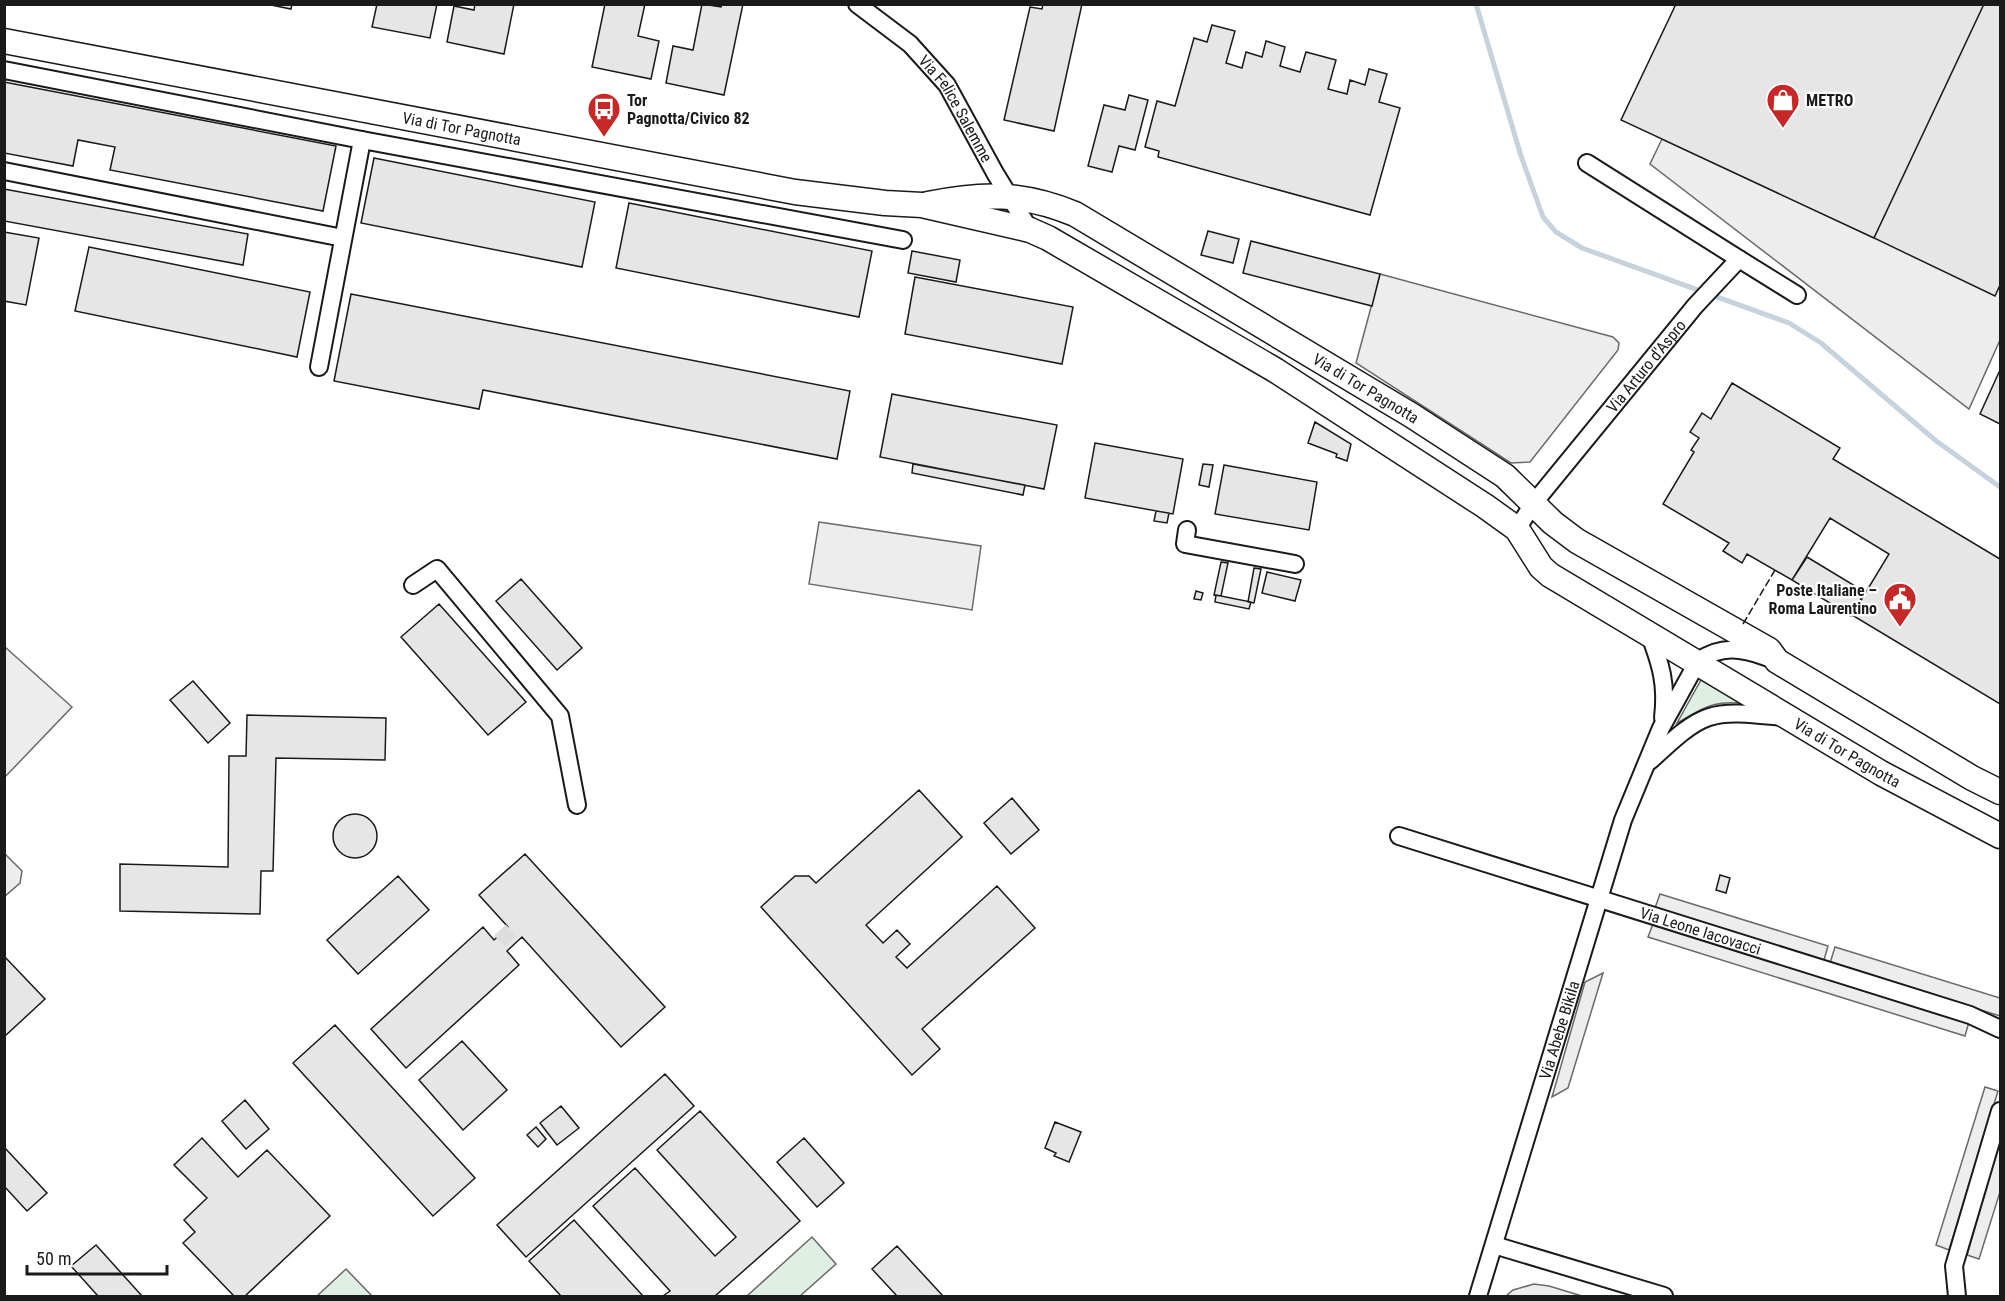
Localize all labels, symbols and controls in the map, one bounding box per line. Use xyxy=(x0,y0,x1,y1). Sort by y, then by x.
street label: Via Felice Salemme xyxy=(914,51,996,165)
shop icon: METRO xyxy=(1765,82,1801,129)
bus stop icon: Tor Pagnotta/Civico 82 xyxy=(586,91,622,138)
place label: Tor Pagnotta/Civico 82 xyxy=(627,91,750,128)
place label: METRO xyxy=(1806,91,1853,110)
street label: Via di Tor Pagnotta xyxy=(401,108,523,149)
street label: Via Arturo d'Aspro xyxy=(1603,316,1690,417)
street label: Via di Tor Pagnotta xyxy=(1309,349,1422,428)
place label: Poste Italiane – Roma Laurentino xyxy=(1769,581,1877,618)
public building icon: Poste Italiane – Roma Laurentino xyxy=(1882,581,1918,628)
street label: Via di Tor Pagnotta xyxy=(1790,714,1904,792)
street label: Via Leone Iacovacci xyxy=(1637,903,1763,959)
street label: Via Abebe Bikila xyxy=(1535,979,1583,1082)
scale bar xyxy=(27,1238,166,1276)
text: 50 m xyxy=(36,1248,71,1269)

